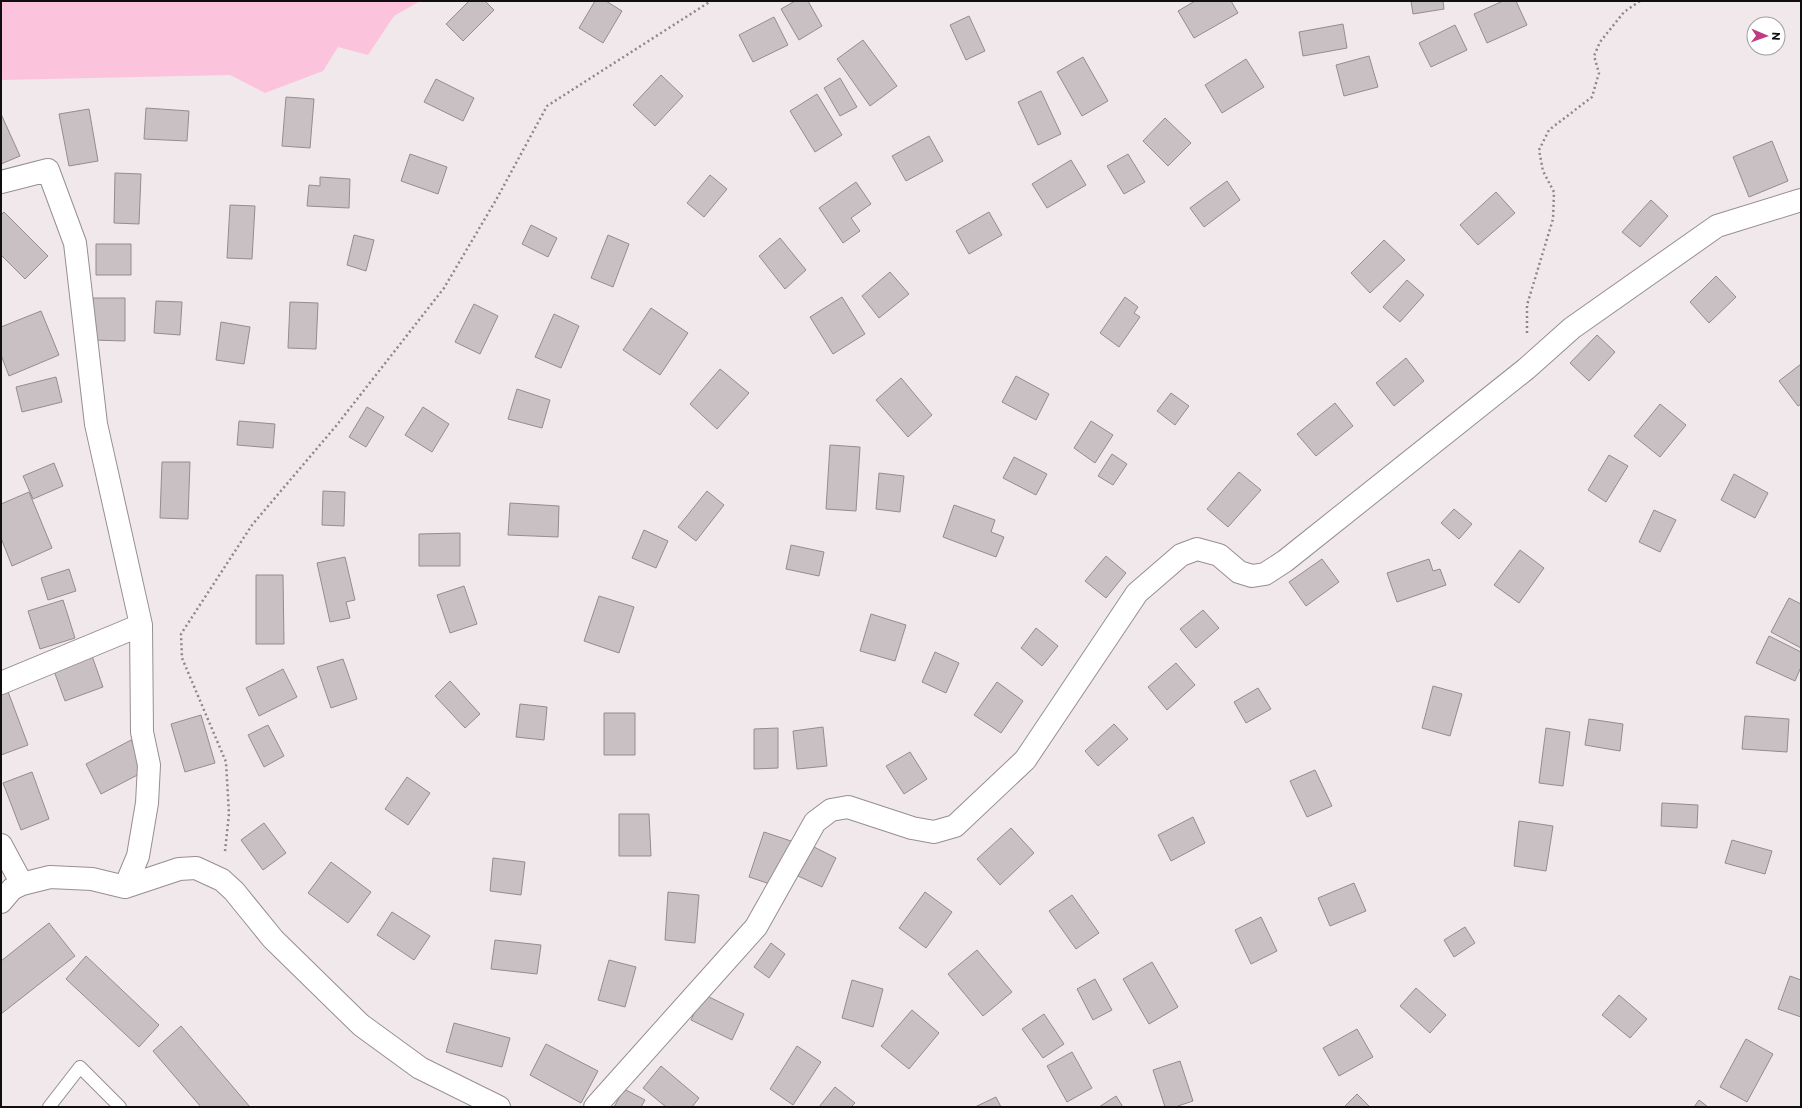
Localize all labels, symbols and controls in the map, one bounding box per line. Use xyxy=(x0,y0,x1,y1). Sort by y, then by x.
north arrow xyxy=(1746,16,1786,56)
text: N xyxy=(1770,32,1783,41)

